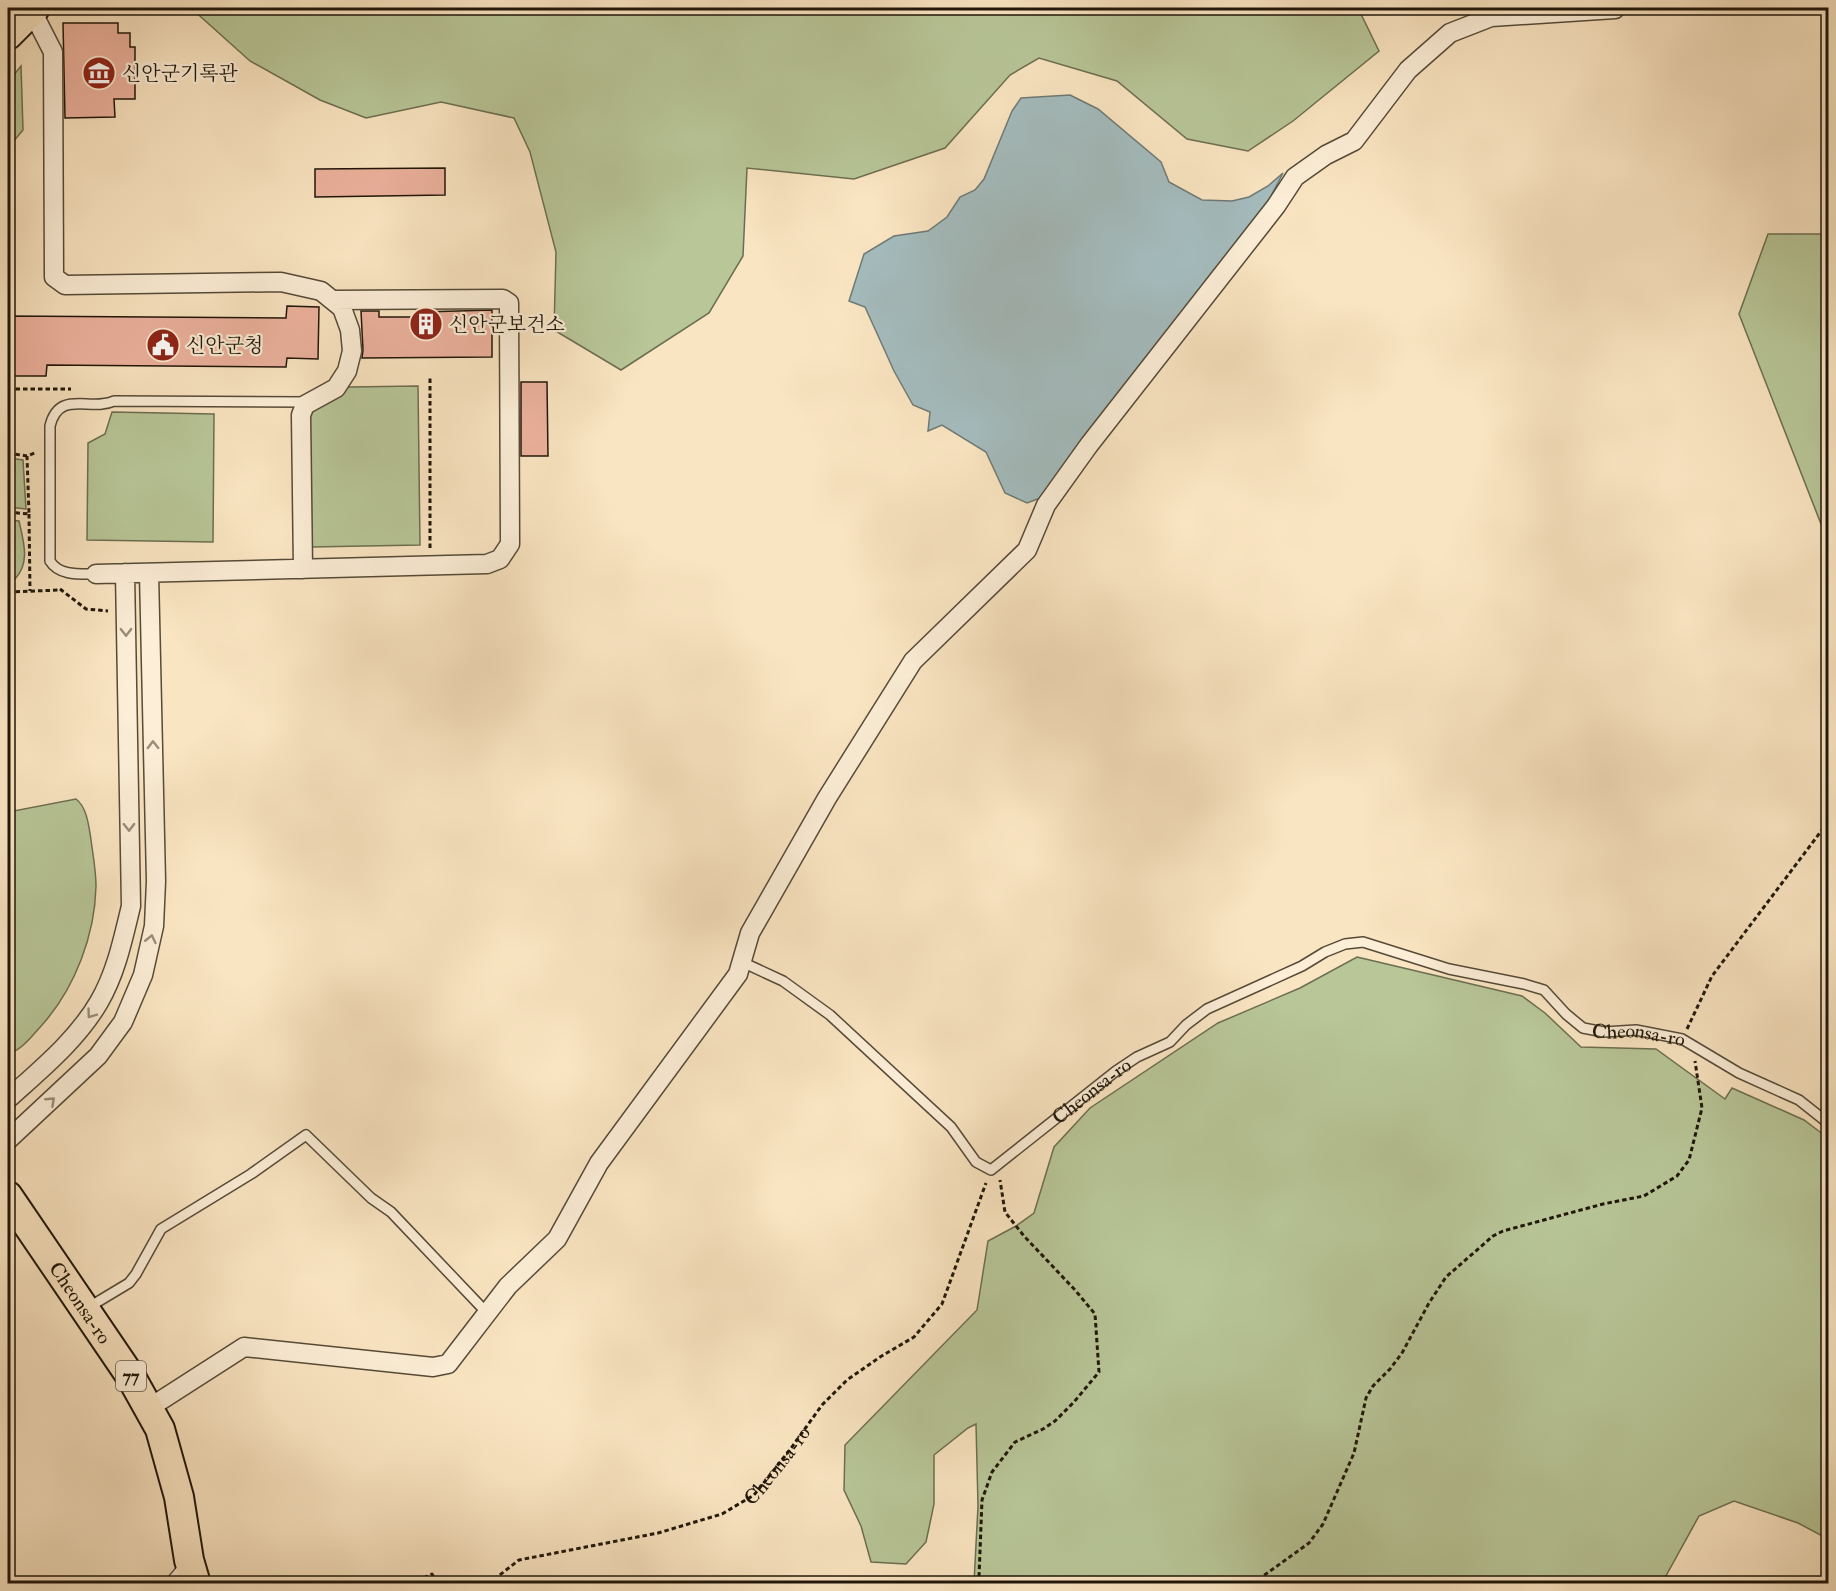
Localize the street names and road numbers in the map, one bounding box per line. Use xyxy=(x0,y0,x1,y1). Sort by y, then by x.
street label: Cheonsa-ro xyxy=(1590,1017,1687,1052)
street label: Cheonsa-ro xyxy=(1047,1052,1136,1130)
street label: Cheonsa-ro xyxy=(44,1257,117,1349)
road number: 77 xyxy=(116,1361,146,1391)
street label: Cheonsa-ro xyxy=(739,1421,815,1511)

